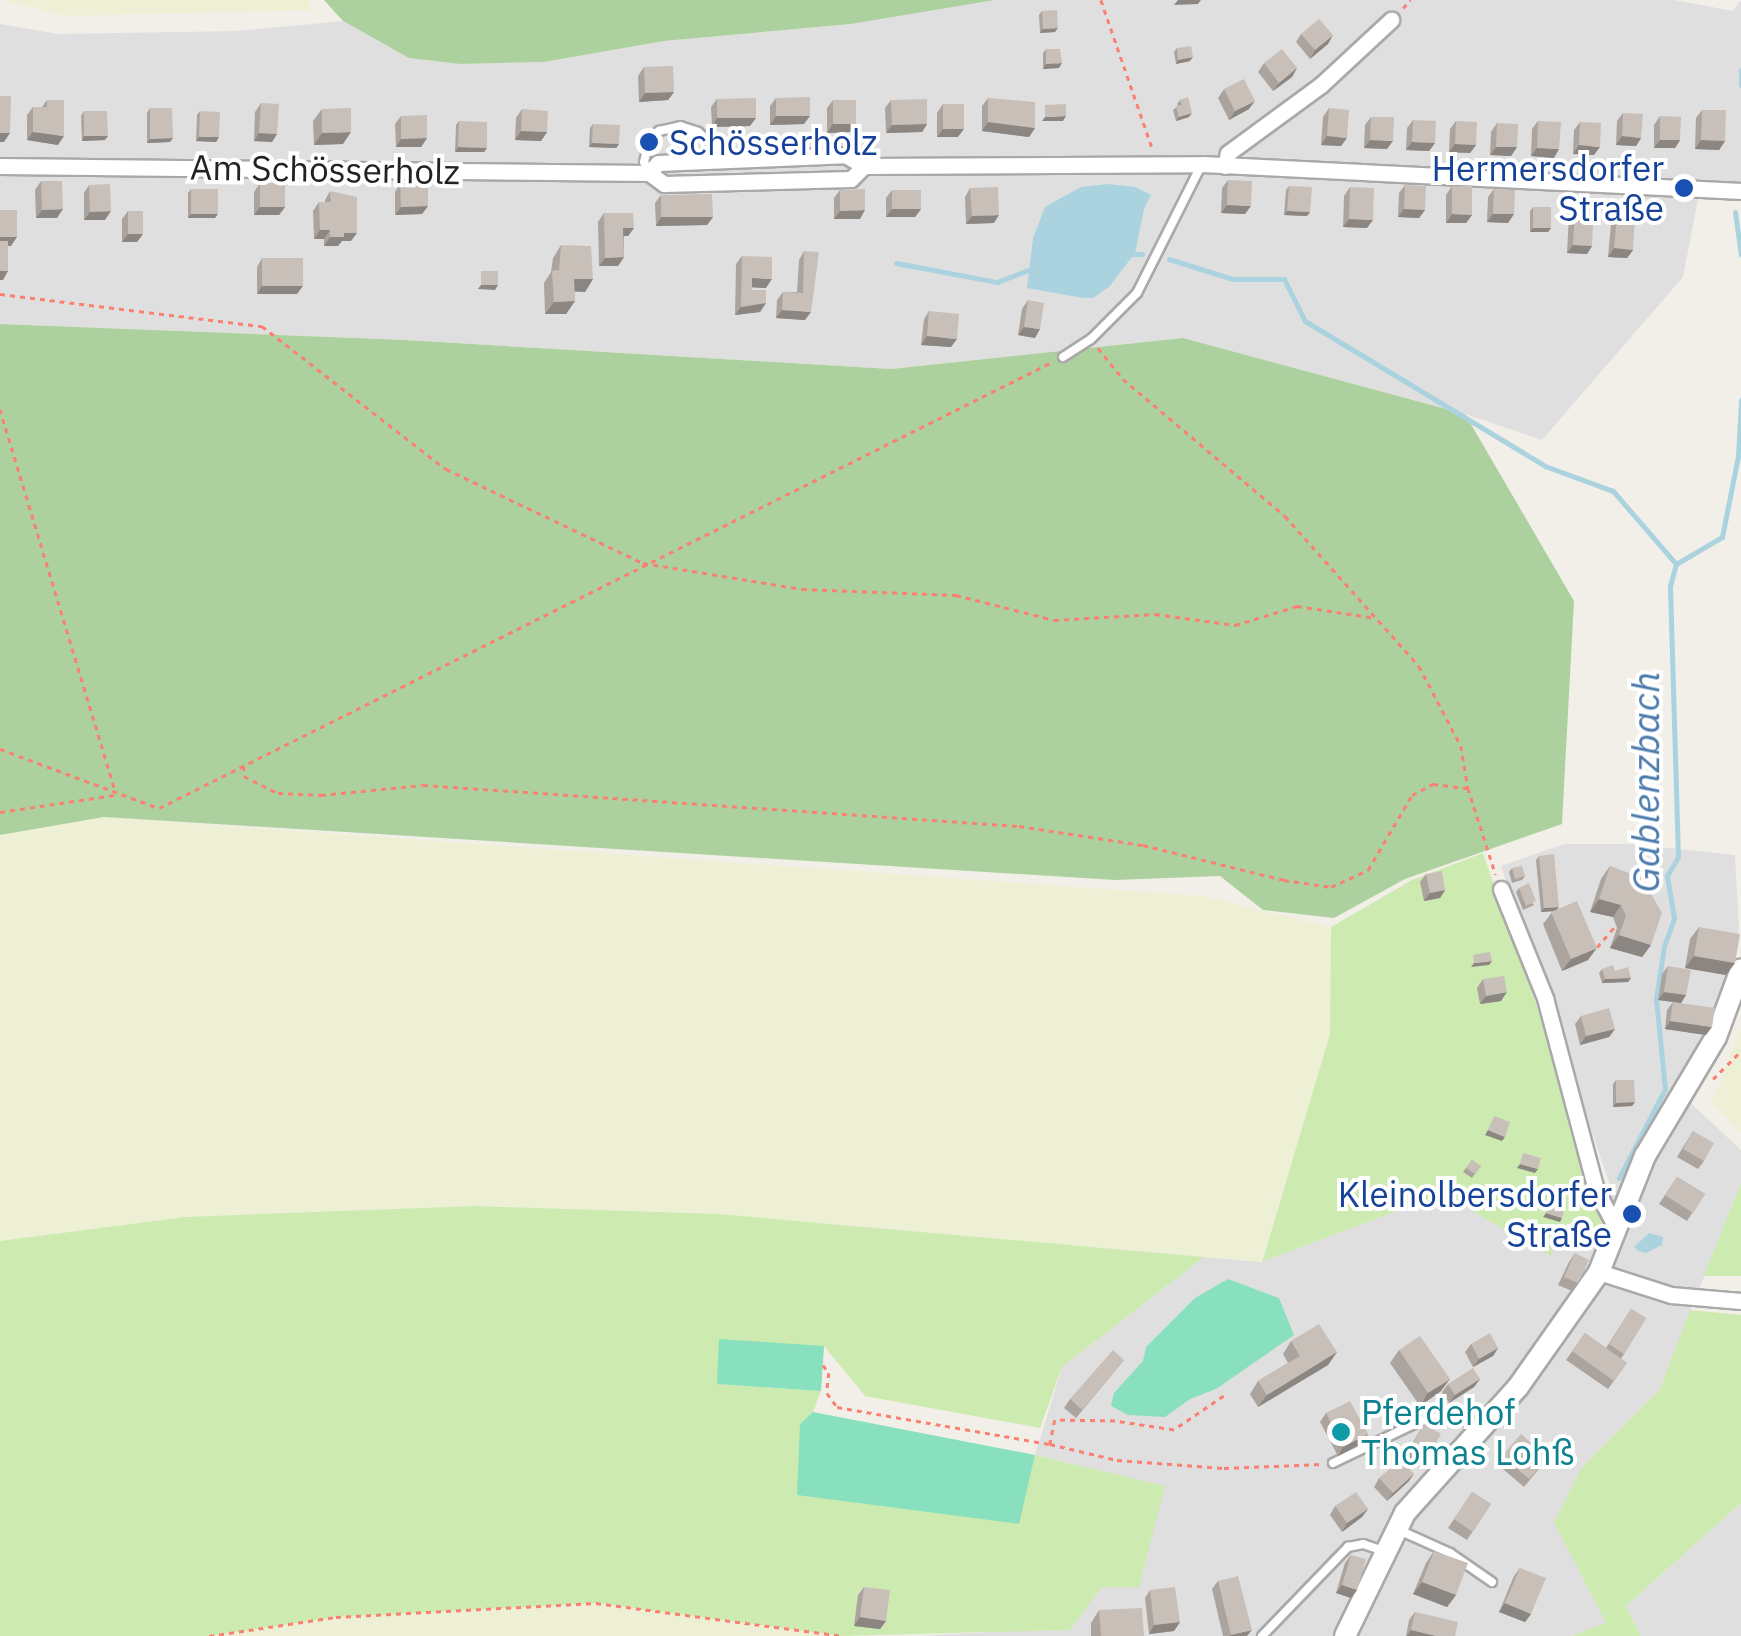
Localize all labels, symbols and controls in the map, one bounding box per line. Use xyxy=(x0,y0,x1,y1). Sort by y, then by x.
place label: Schösserholz xyxy=(669,121,878,163)
marker: Schösserholz xyxy=(638,131,660,153)
street label: Am Schösserholz xyxy=(190,146,460,192)
place label: Hermersdorfer Straße xyxy=(1431,147,1664,229)
marker: Hermersdorfer Straße xyxy=(1673,177,1695,199)
water label: Gablenzbach xyxy=(1622,672,1668,892)
place label: Kleinolbersdorfer Straße xyxy=(1338,1173,1612,1255)
marker: Kleinolbersdorfer Straße xyxy=(1621,1203,1643,1225)
place label: Pferdehof Thomas Lohß xyxy=(1361,1391,1574,1473)
marker: Pferdehof Thomas Lohß xyxy=(1330,1421,1352,1443)

